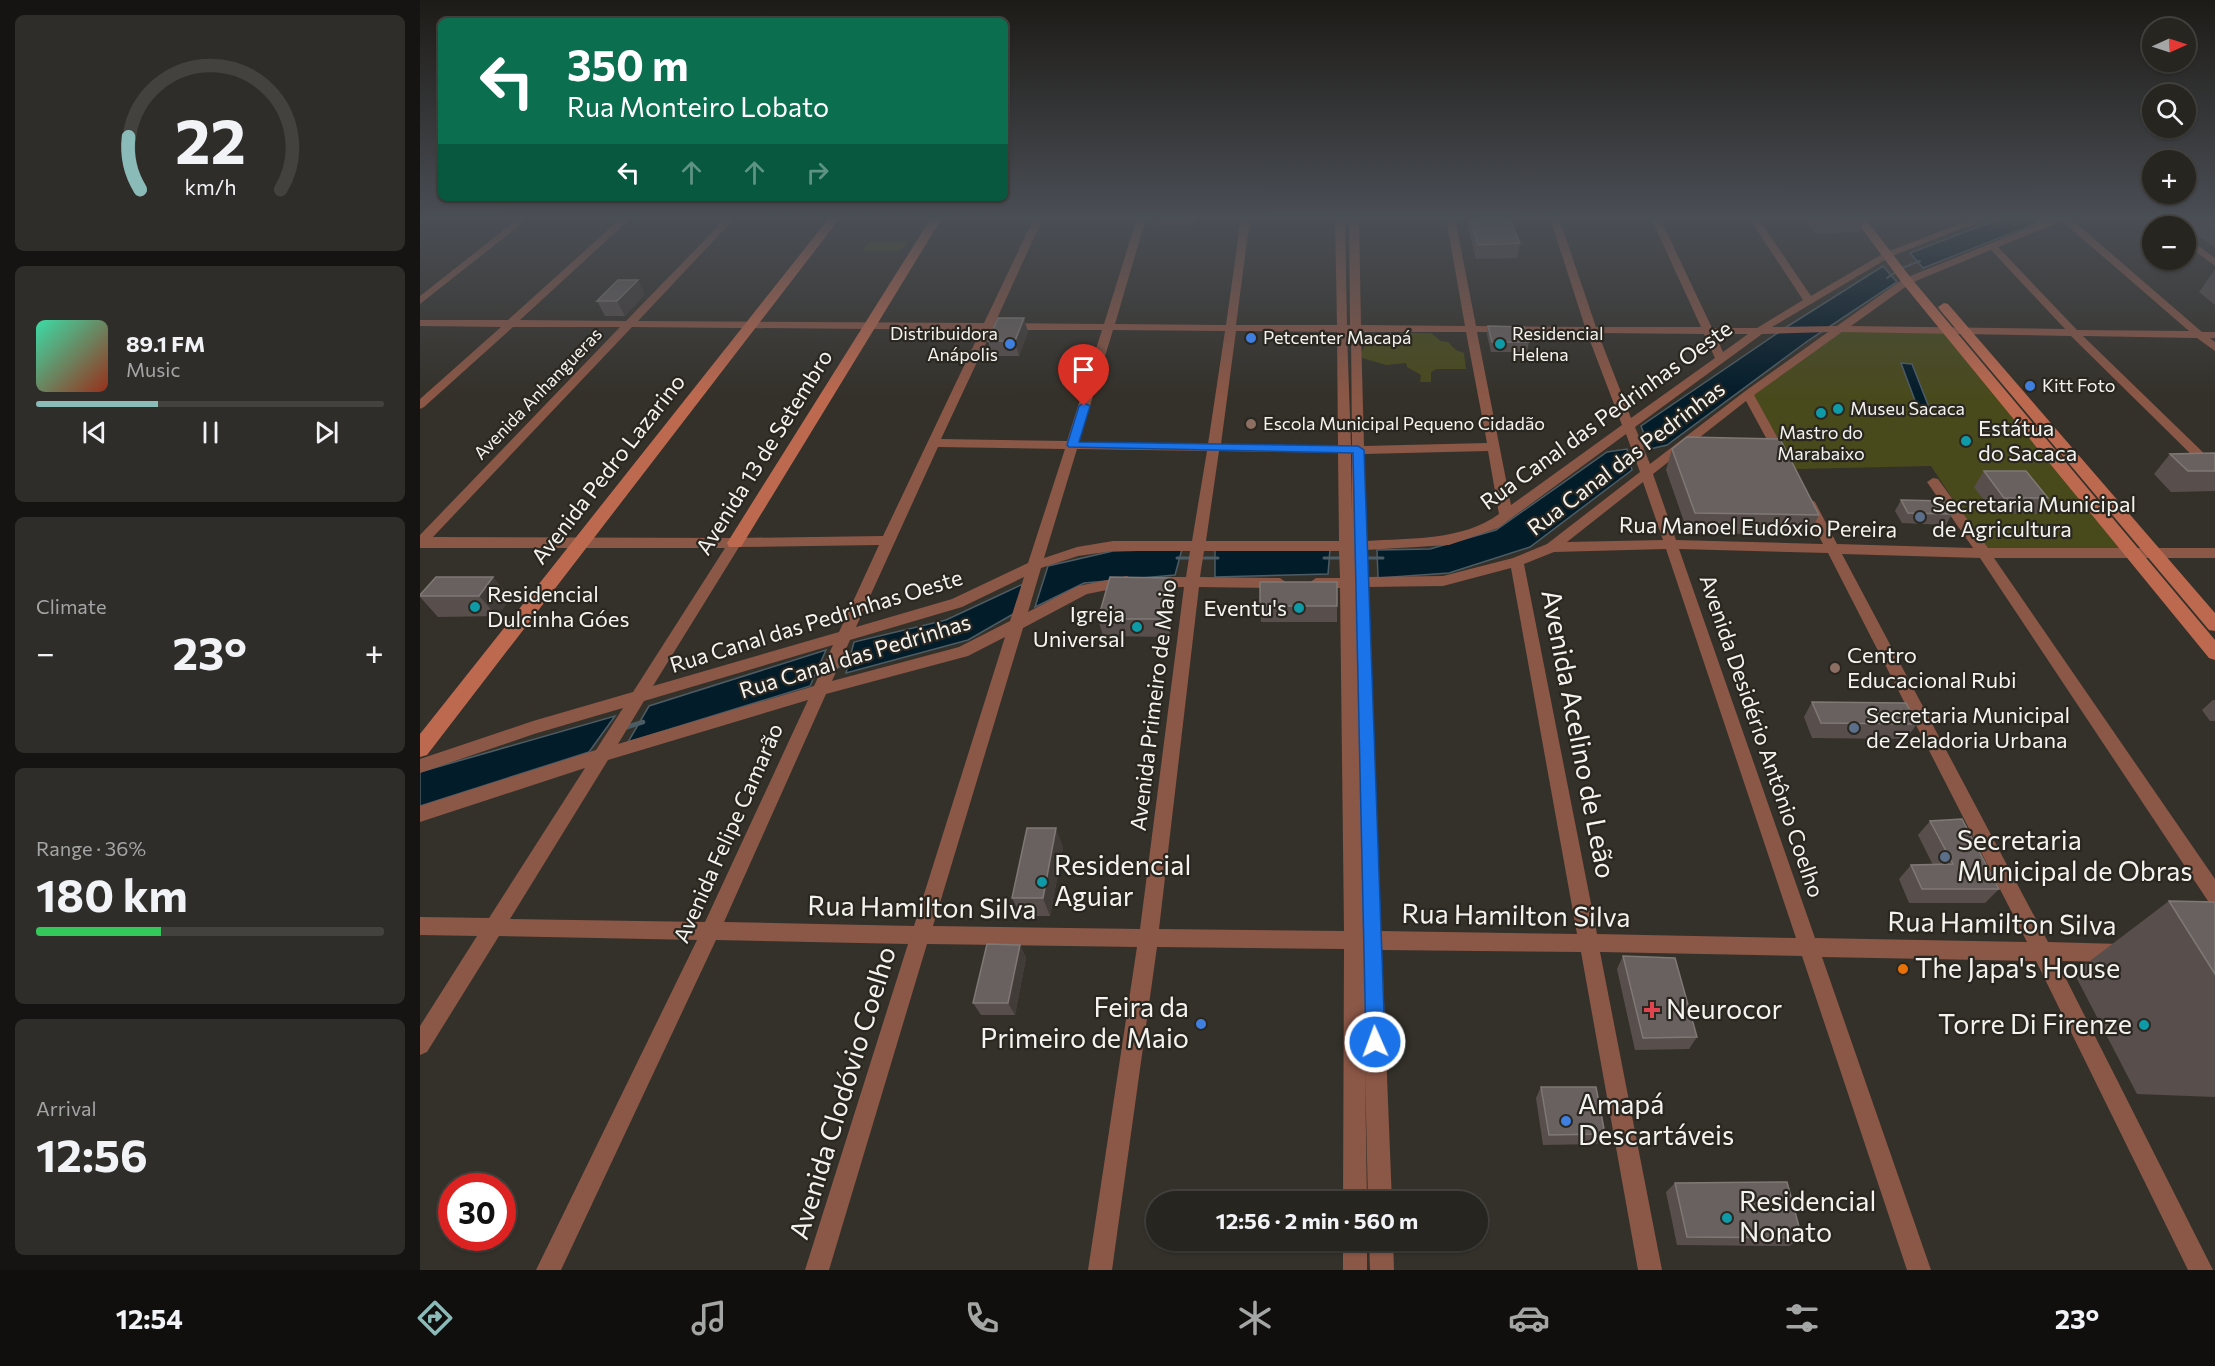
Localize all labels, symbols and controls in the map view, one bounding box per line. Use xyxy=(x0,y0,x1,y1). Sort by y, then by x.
north arrow xyxy=(2142,18,2196,72)
map controls xyxy=(2142,18,2196,270)
text: 350 m xyxy=(567,38,689,90)
icon: left xyxy=(468,42,546,120)
button: search xyxy=(2142,84,2196,138)
text: Rua Monteiro Lobato xyxy=(567,90,829,123)
text: 22 xyxy=(174,101,246,177)
button: + xyxy=(2142,150,2196,204)
icon: left xyxy=(612,156,645,189)
icon: ahead xyxy=(675,156,708,189)
icon: ahead xyxy=(738,156,771,189)
icon: right xyxy=(801,156,834,189)
text: km/h xyxy=(184,173,236,199)
button: − xyxy=(2142,216,2196,270)
street label: Rua Canal das Pedrinhas Oeste xyxy=(1475,315,1737,515)
place label: Distribuidora Anápolis xyxy=(890,322,998,365)
place label: Residencial Helena xyxy=(1512,322,1604,365)
street label: Avenida Anhangueras xyxy=(469,323,606,464)
place label: Petcenter Macapá xyxy=(1263,326,1411,348)
text: 89.1 FM xyxy=(126,330,205,357)
marker: Petcenter Macapá xyxy=(1244,331,1258,345)
marker: Distribuidora Anápolis xyxy=(1003,337,1017,351)
marker: Residencial Helena xyxy=(1493,337,1507,351)
street label: Avenida 13 de Setembro xyxy=(689,344,838,559)
pin xyxy=(1058,344,1109,406)
icon: arrive xyxy=(1067,353,1100,386)
text: Music xyxy=(126,357,180,381)
street label: Avenida Pedro Lazarino xyxy=(525,368,690,569)
place label: Kitt Foto xyxy=(2042,374,2115,396)
street label: Rua Canal das Pedrinhas xyxy=(1522,375,1730,541)
marker: Kitt Foto xyxy=(2023,379,2037,393)
place label: Museu Sacaca xyxy=(1850,397,1965,419)
marker: Museu Sacaca xyxy=(1831,402,1845,416)
marker: Mastro do Marabaixo xyxy=(1814,406,1828,420)
place label: Escola Municipal Pequeno Cidadão xyxy=(1263,412,1545,434)
place label: Estátua do Sacaca xyxy=(1978,414,2077,466)
icon: previous xyxy=(78,416,111,449)
icon: pause xyxy=(194,416,227,449)
icon: next xyxy=(310,416,343,449)
marker: Escola Municipal Pequeno Cidadão xyxy=(1244,417,1258,431)
place label: Mastro do Marabaixo xyxy=(1777,421,1865,464)
marker: Estátua do Sacaca xyxy=(1959,434,1973,448)
place label: Secretaria Municipal de Agricultura xyxy=(1932,490,2136,542)
marker: Secretaria Municipal de Agricultura xyxy=(1913,510,1927,524)
street label: Rua Manoel Eudóxio Pereira xyxy=(1619,511,1897,542)
street label: Rua Canal das Pedrinhas Oeste xyxy=(666,564,966,678)
street label: Avenida Desidério Antônio Coelho xyxy=(1694,571,1831,901)
street label: Avenida Primeiro de Maio xyxy=(1124,577,1181,832)
place label: Residencial Dulcinha Góes xyxy=(487,580,629,632)
street label: Avenida Acelino de Leão xyxy=(1535,586,1624,881)
text: Climate xyxy=(36,594,106,618)
place label: Eventu's xyxy=(1203,594,1287,621)
marker: Residencial Dulcinha Góes xyxy=(468,600,482,614)
place label: Igreja Universal xyxy=(1033,600,1125,652)
marker: Eventu's xyxy=(1292,601,1306,615)
street label: Rua Canal das Pedrinhas xyxy=(736,608,974,704)
marker: Igreja Universal xyxy=(1130,620,1144,634)
text: 23° xyxy=(173,624,247,679)
text: − xyxy=(36,631,55,672)
text: + xyxy=(365,631,384,672)
place label: Centro Educacional Rubi xyxy=(1847,641,2017,693)
marker: Centro Educacional Rubi xyxy=(1828,661,1842,675)
place label: Secretaria Municipal de Zeladoria Urbana xyxy=(1866,701,2070,753)
street label: Avenida Felipe Camarão xyxy=(667,719,788,947)
marker: Secretaria Municipal de Zeladoria Urbana xyxy=(1847,721,1861,735)
place label: Secretaria Municipal de Obras xyxy=(1957,823,2193,887)
text: Range · 36% xyxy=(36,836,146,860)
place label: Residencial Aguiar xyxy=(1054,848,1191,912)
marker: Secretaria Municipal de Obras xyxy=(1938,850,1952,864)
text: 180 km xyxy=(36,866,188,921)
marker: Residencial Aguiar xyxy=(1035,875,1049,889)
street label: Rua Hamilton Silva xyxy=(807,888,1037,925)
street label: Rua Hamilton Silva xyxy=(1401,896,1631,933)
street label: Rua Hamilton Silva xyxy=(1887,904,2117,941)
street label: Avenida Clodóvio Coelho xyxy=(781,942,902,1243)
place label: The Japa's House xyxy=(1915,951,2120,984)
marker: The Japa's House xyxy=(1896,962,1910,976)
place label: Feira da Primeiro de Maio xyxy=(980,990,1189,1054)
place label: Neurocor xyxy=(1666,992,1783,1025)
marker: Neurocor xyxy=(1643,1001,1661,1019)
place label: Torre Di Firenze xyxy=(1938,1007,2132,1040)
position arrow xyxy=(1343,1010,1407,1074)
marker: Feira da Primeiro de Maio xyxy=(1194,1017,1208,1031)
marker: Torre Di Firenze xyxy=(2137,1018,2151,1032)
place label: Amapá Descartáveis xyxy=(1578,1087,1734,1151)
text: Arrival xyxy=(36,1096,97,1120)
marker: Amapá Descartáveis xyxy=(1559,1114,1573,1128)
text: 12:56 xyxy=(36,1126,148,1181)
speed limit sign: 30 xyxy=(438,1173,516,1251)
place label: Residencial Nonato xyxy=(1739,1184,1876,1248)
text: 12:56 · 2 min · 560 m xyxy=(1216,1207,1418,1234)
marker: Residencial Nonato xyxy=(1720,1211,1734,1225)
icon: directions xyxy=(414,1297,456,1339)
icon: music xyxy=(688,1297,730,1339)
icon: phone xyxy=(961,1297,1003,1339)
icon: climate xyxy=(1234,1297,1276,1339)
icon: car xyxy=(1508,1297,1550,1339)
icon: filters xyxy=(1781,1297,1823,1339)
text: 12:54 xyxy=(116,1302,183,1335)
text: 23° xyxy=(2055,1302,2099,1335)

